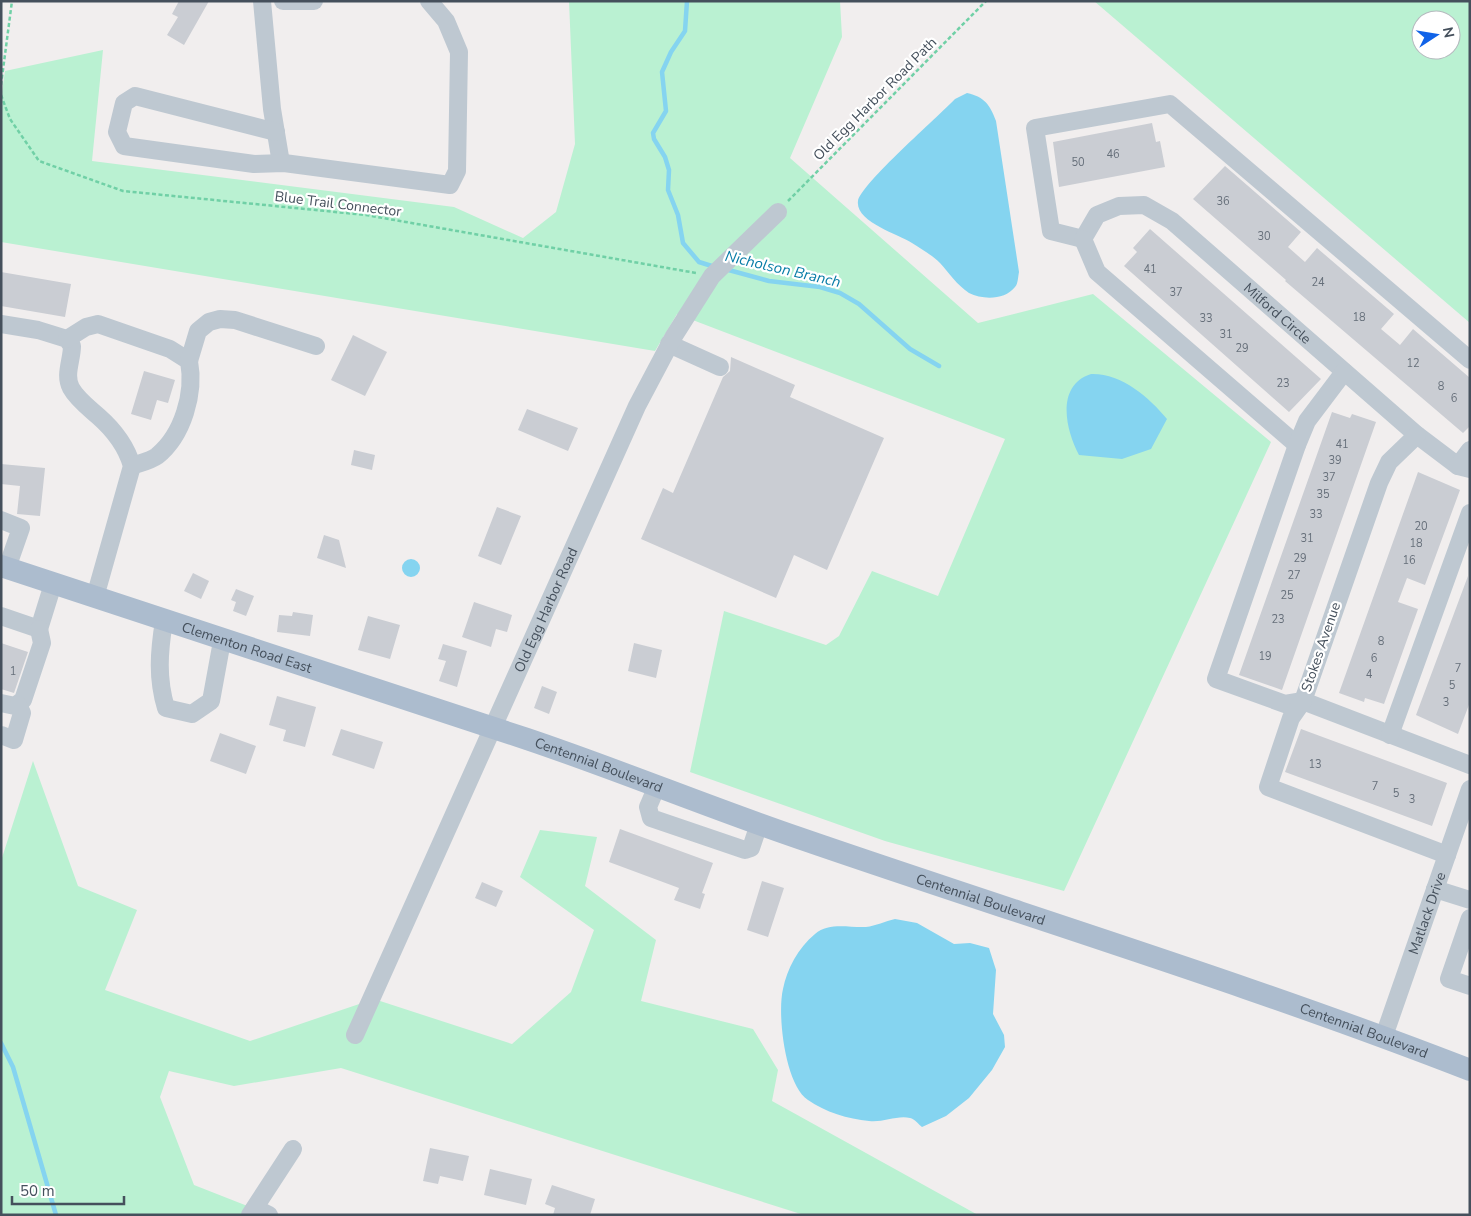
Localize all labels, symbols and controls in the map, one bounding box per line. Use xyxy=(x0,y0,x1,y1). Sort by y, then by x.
north arrow xyxy=(1411,10,1461,60)
text: N xyxy=(1438,25,1459,40)
street label: Old Egg Harbor Road Path xyxy=(809,33,941,165)
house number: 46 xyxy=(1106,147,1120,162)
house number: 50 xyxy=(1071,155,1085,170)
street label: Blue Trail Connector xyxy=(274,187,402,221)
house number: 36 xyxy=(1216,194,1230,209)
house number: 30 xyxy=(1257,229,1271,244)
water label: Nicholson Branch xyxy=(723,246,843,292)
house number: 41 xyxy=(1143,262,1157,277)
house number: 24 xyxy=(1311,275,1325,290)
street label: Milford Circle xyxy=(1240,278,1315,348)
house number: 37 xyxy=(1169,285,1183,300)
house number: 18 xyxy=(1352,310,1366,325)
house number: 33 xyxy=(1199,311,1213,326)
house number: 31 xyxy=(1219,327,1233,342)
house number: 29 xyxy=(1235,341,1249,356)
house number: 12 xyxy=(1406,356,1420,371)
house number: 23 xyxy=(1276,376,1290,391)
house number: 8 xyxy=(1438,379,1445,394)
house number: 6 xyxy=(1451,391,1458,406)
house number: 41 xyxy=(1335,437,1349,452)
house number: 39 xyxy=(1328,453,1342,468)
house number: 37 xyxy=(1322,470,1336,485)
house number: 35 xyxy=(1316,487,1330,502)
house number: 33 xyxy=(1309,507,1323,522)
house number: 20 xyxy=(1414,519,1428,534)
house number: 31 xyxy=(1300,531,1314,546)
house number: 18 xyxy=(1409,536,1423,551)
street label: Old Egg Harbor Road xyxy=(509,544,582,675)
house number: 29 xyxy=(1293,551,1307,566)
house number: 16 xyxy=(1402,553,1416,568)
house number: 27 xyxy=(1287,568,1301,583)
house number: 25 xyxy=(1280,588,1294,603)
street label: Stokes Avenue xyxy=(1297,600,1345,694)
house number: 23 xyxy=(1271,612,1285,627)
street label: Clementon Road East xyxy=(179,617,315,677)
house number: 8 xyxy=(1378,634,1385,649)
house number: 19 xyxy=(1258,649,1272,664)
house number: 6 xyxy=(1371,651,1378,666)
house number: 7 xyxy=(1455,661,1461,676)
house number: 1 xyxy=(10,664,16,679)
house number: 4 xyxy=(1366,667,1373,682)
house number: 5 xyxy=(1449,678,1456,693)
house number: 3 xyxy=(1443,695,1449,710)
street label: Centennial Boulevard xyxy=(532,733,666,797)
house number: 13 xyxy=(1308,757,1322,772)
house number: 7 xyxy=(1372,779,1378,794)
house number: 5 xyxy=(1393,786,1400,801)
house number: 3 xyxy=(1409,792,1415,807)
street label: Centennial Boulevard xyxy=(914,869,1048,930)
street label: Matlack Drive xyxy=(1404,869,1450,957)
street label: Centennial Boulevard xyxy=(1297,998,1431,1063)
scale bar xyxy=(12,1174,125,1206)
text: 50 m xyxy=(20,1181,55,1201)

